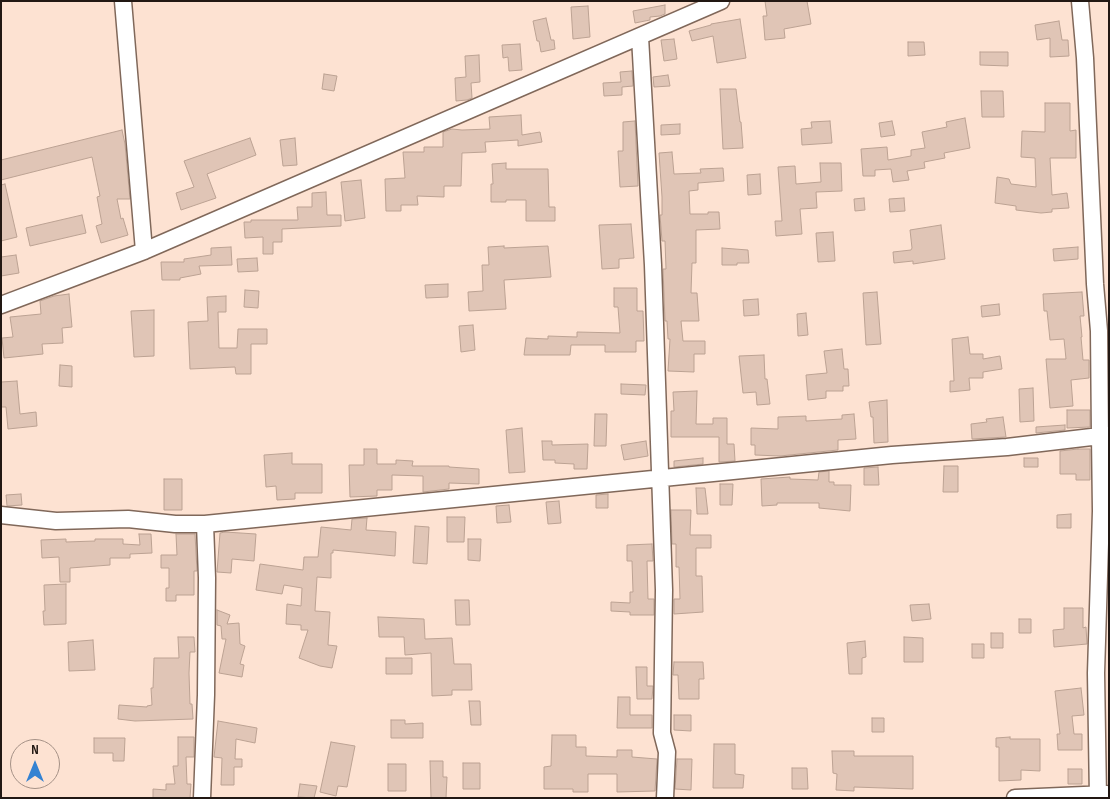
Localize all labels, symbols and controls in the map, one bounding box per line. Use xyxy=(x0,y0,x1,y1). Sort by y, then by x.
north arrow xyxy=(10,739,60,789)
text: N xyxy=(31,741,39,758)

